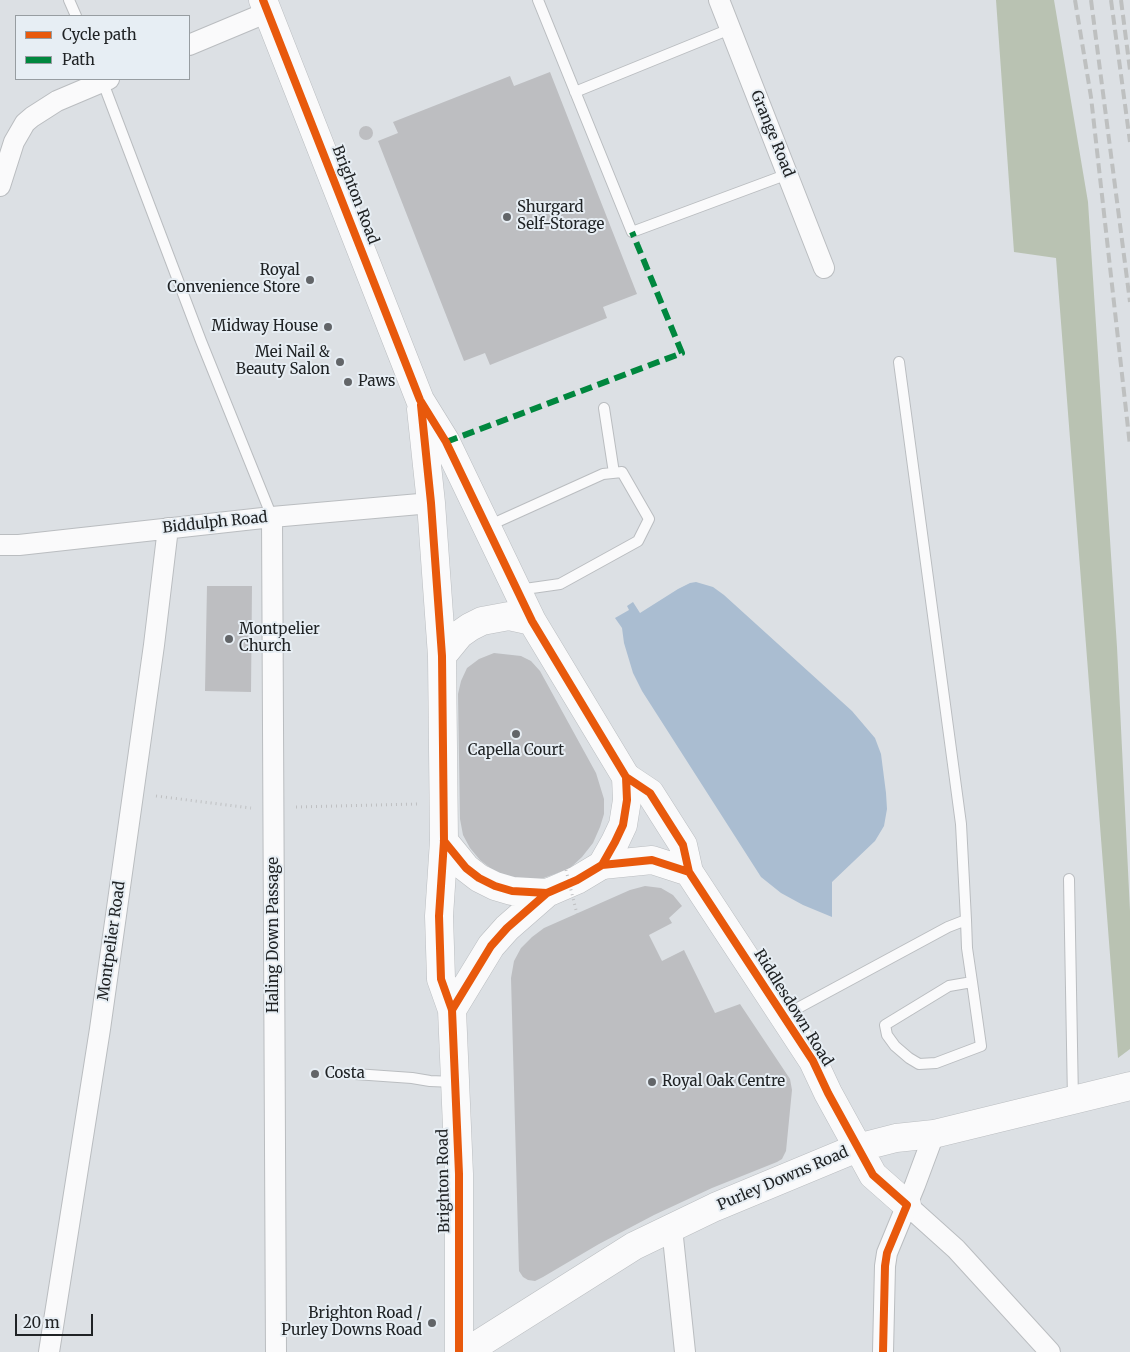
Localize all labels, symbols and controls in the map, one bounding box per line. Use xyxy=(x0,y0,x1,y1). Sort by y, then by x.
legend xyxy=(15,15,190,80)
text: Cycle path xyxy=(62,25,137,44)
text: Path xyxy=(62,50,95,69)
street label: Grange Road xyxy=(746,88,798,180)
street label: Brighton Road xyxy=(328,143,382,247)
place label: Shurgard Self-Storage xyxy=(517,199,604,234)
marker: Shurgard Self-Storage xyxy=(501,211,513,223)
place label: Royal Convenience Store xyxy=(167,262,300,297)
marker: Royal Convenience Store xyxy=(304,274,316,286)
place label: Midway House xyxy=(212,318,318,336)
marker: Midway House xyxy=(322,321,334,333)
place label: Mei Nail & Beauty Salon xyxy=(236,344,330,379)
marker: Mei Nail & Beauty Salon xyxy=(334,356,346,368)
place label: Paws xyxy=(358,373,395,391)
marker: Paws xyxy=(342,376,354,388)
street label: Biddulph Road xyxy=(162,509,268,537)
place label: Montpelier Church xyxy=(239,621,320,656)
marker: Montpelier Church xyxy=(223,633,235,645)
marker: Capella Court xyxy=(510,728,522,740)
place label: Capella Court xyxy=(468,742,564,760)
street label: Haling Down Passage xyxy=(265,857,283,1013)
street label: Montpelier Road xyxy=(95,880,129,1002)
street label: Riddlesdown Road xyxy=(750,946,836,1070)
place label: Costa xyxy=(325,1065,365,1083)
marker: Costa xyxy=(309,1068,321,1080)
place label: Royal Oak Centre xyxy=(662,1073,785,1091)
marker: Royal Oak Centre xyxy=(646,1076,658,1088)
street label: Brighton Road xyxy=(434,1129,454,1233)
street label: Purley Downs Road xyxy=(715,1143,851,1215)
scale bar xyxy=(18,1304,95,1336)
place label: Brighton Road / Purley Downs Road xyxy=(281,1305,422,1340)
text: 20 m xyxy=(23,1313,60,1332)
marker: Brighton Road / Purley Downs Road xyxy=(426,1317,438,1329)

